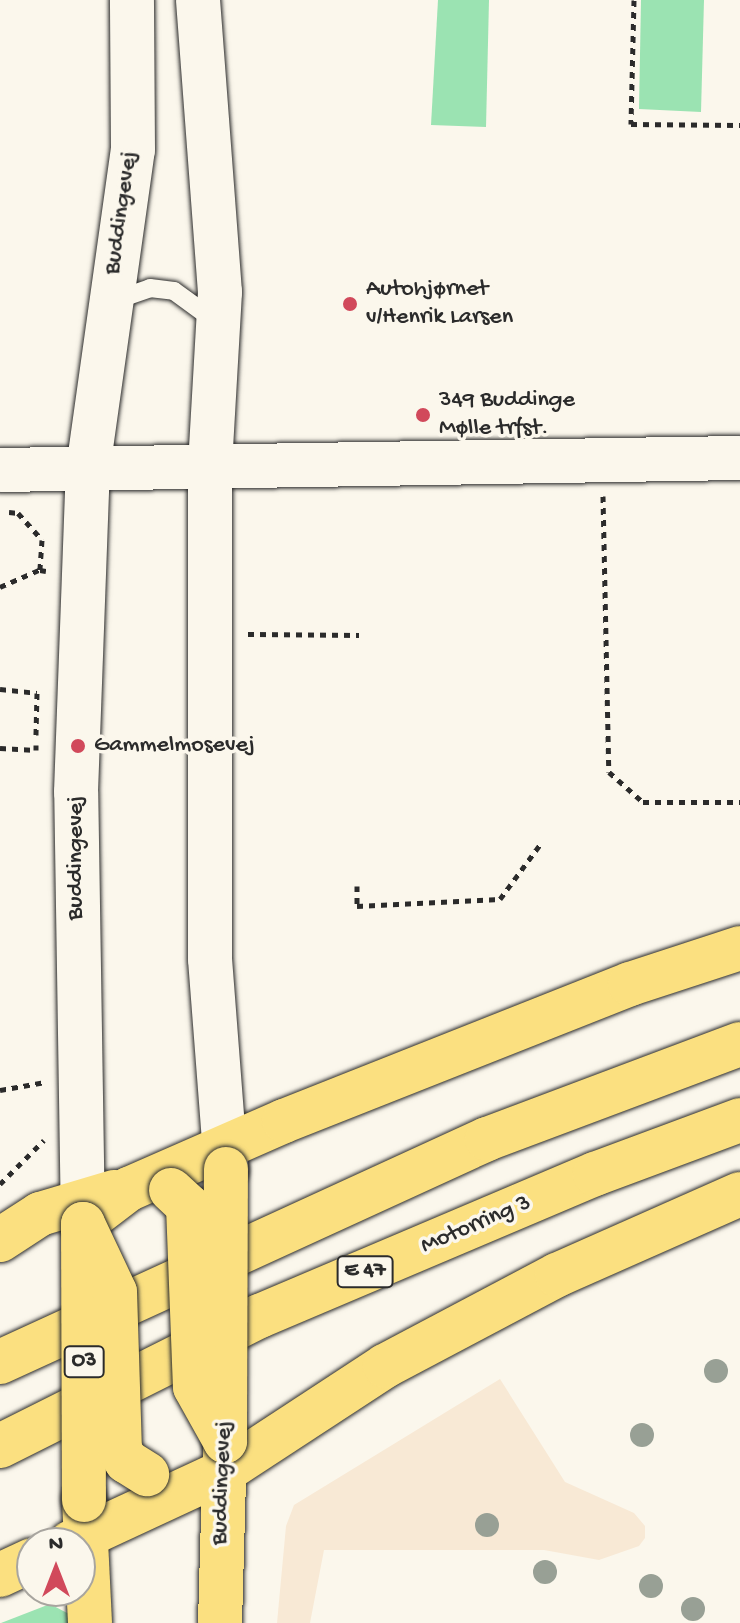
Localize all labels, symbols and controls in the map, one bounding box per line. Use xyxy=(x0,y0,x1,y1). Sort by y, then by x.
street label: Buddingevej xyxy=(99,149,145,277)
place label: Autohjørnet v/Henrik Larsen xyxy=(366,276,513,332)
marker: Autohjørnet v/Henrik Larsen xyxy=(341,295,359,313)
place label: 349 Buddinge Mølle trfst. xyxy=(439,387,575,443)
marker: 349 Buddinge Mølle trfst. xyxy=(414,406,432,424)
place label: Gammelmosevej xyxy=(94,732,255,760)
marker: Gammelmosevej xyxy=(69,737,87,755)
street label: Buddingevej xyxy=(63,796,91,920)
street label: Motorring 3 xyxy=(417,1189,535,1261)
road number: E 47 xyxy=(335,1254,395,1290)
road number: O3 xyxy=(62,1344,106,1380)
street label: Buddingevej xyxy=(206,1420,240,1546)
north arrow xyxy=(16,1527,96,1607)
text: N xyxy=(49,1532,63,1558)

